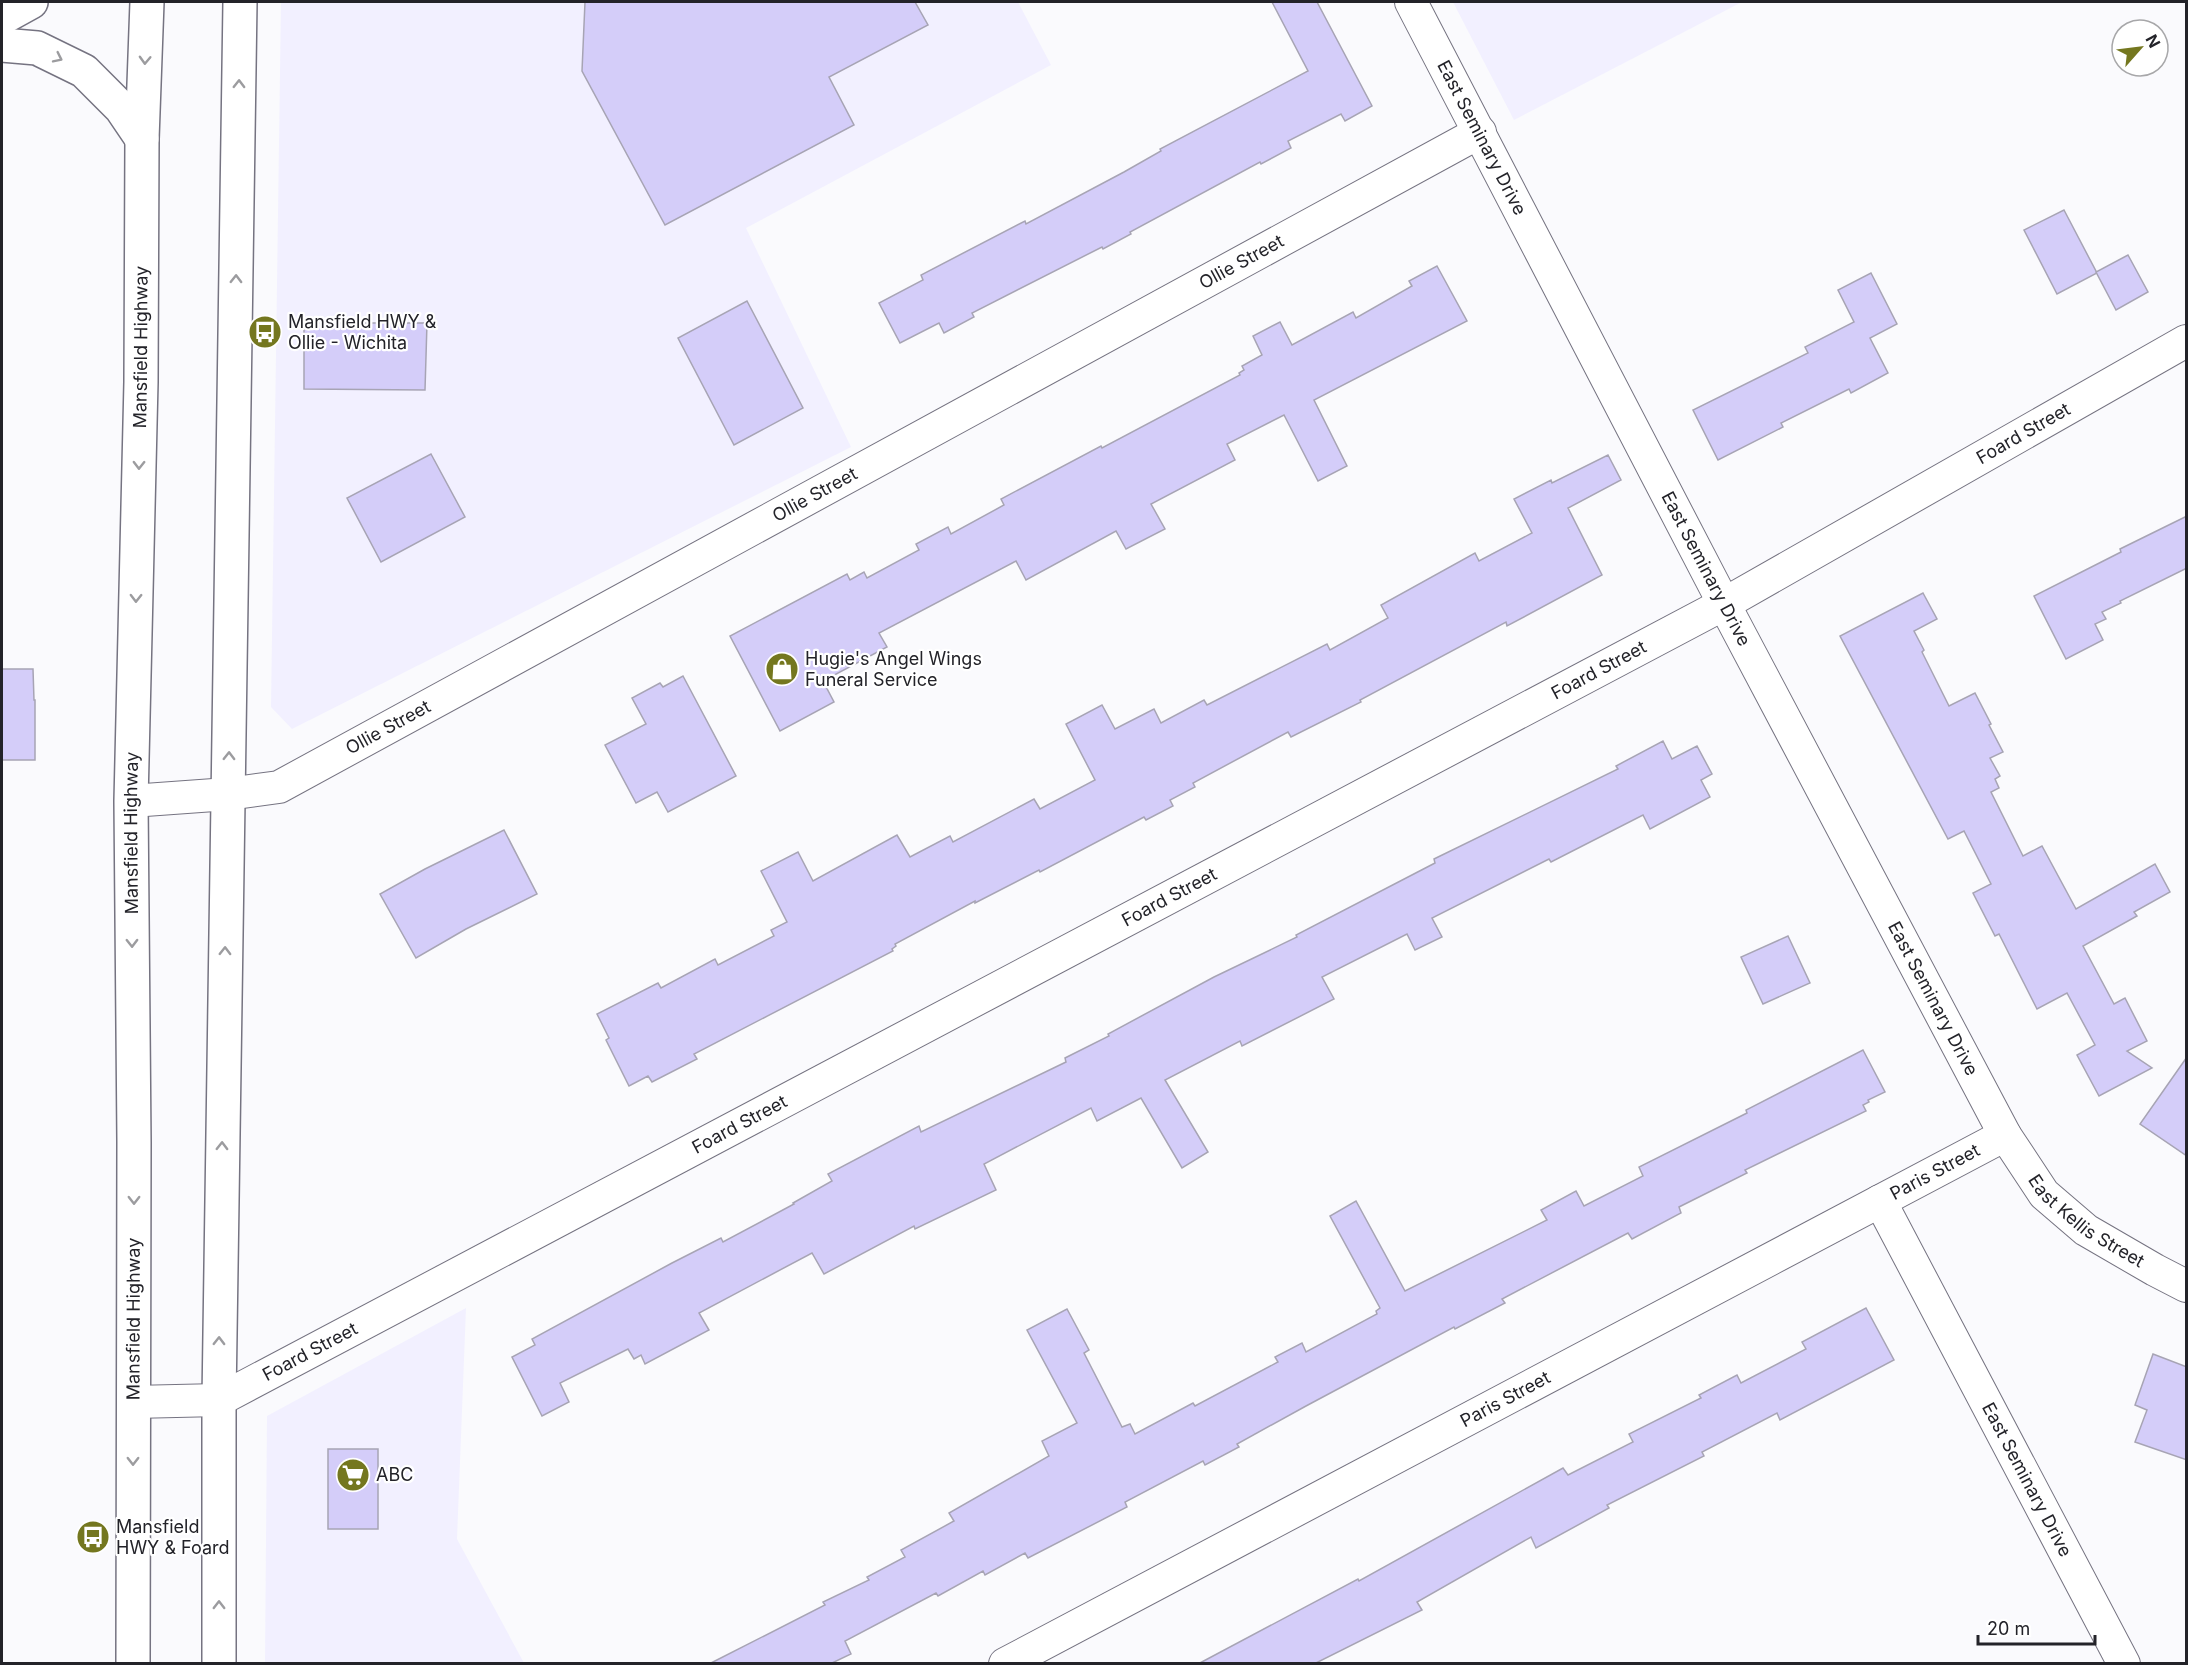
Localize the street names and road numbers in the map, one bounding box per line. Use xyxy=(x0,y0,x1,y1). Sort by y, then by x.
street label: East Seminary Drive xyxy=(1433,57,1531,218)
street label: Ollie Street xyxy=(1195,230,1287,293)
street label: Mansfield Highway xyxy=(129,266,151,429)
street label: Foard Street xyxy=(1973,398,2074,468)
street label: Ollie Street xyxy=(769,463,861,526)
street label: East Seminary Drive xyxy=(1657,488,1755,649)
street label: Foard Street xyxy=(1548,636,1650,703)
street label: Ollie Street xyxy=(342,695,434,759)
street label: Mansfield Highway xyxy=(120,751,142,914)
street label: Foard Street xyxy=(1118,863,1220,931)
street label: East Seminary Drive xyxy=(1884,918,1983,1079)
street label: Foard Street xyxy=(688,1090,791,1158)
street label: Paris Street xyxy=(1886,1139,1983,1204)
street label: East Kellis Street xyxy=(2024,1171,2148,1272)
street label: Mansfield Highway xyxy=(123,1238,144,1400)
street label: Foard Street xyxy=(259,1318,361,1385)
street label: Paris Street xyxy=(1457,1367,1554,1431)
street label: East Seminary Drive xyxy=(1978,1399,2077,1560)

